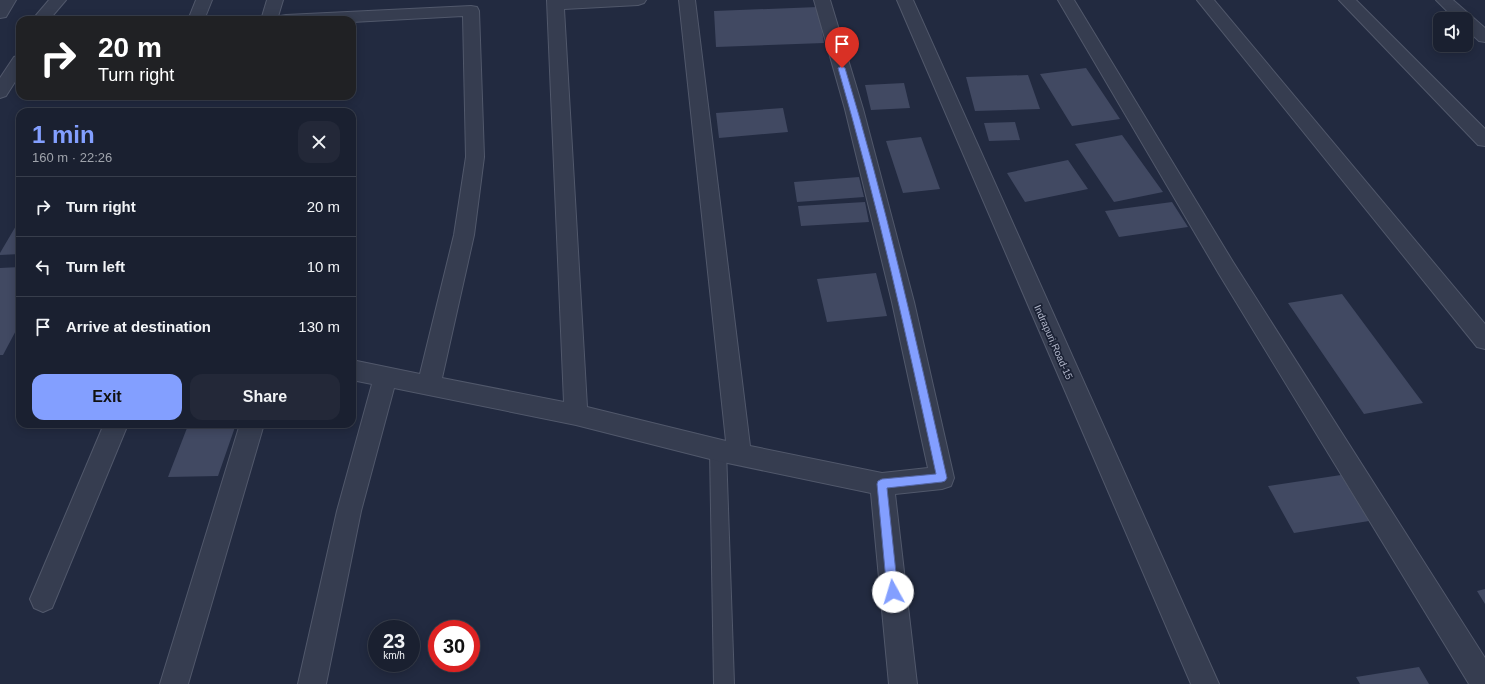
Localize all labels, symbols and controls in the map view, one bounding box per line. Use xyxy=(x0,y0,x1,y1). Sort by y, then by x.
map controls xyxy=(1433,12,1473,52)
button: sound xyxy=(1433,12,1473,52)
pin xyxy=(825,27,859,68)
icon: right xyxy=(32,32,84,84)
text: 20 m xyxy=(98,32,162,63)
icon: arrive xyxy=(831,33,853,55)
text: Turn right xyxy=(98,65,174,85)
text: 1 min xyxy=(32,121,95,148)
button: close xyxy=(298,121,340,163)
text: 160 m · 22:26 xyxy=(32,150,112,165)
icon: right xyxy=(32,196,54,218)
text: Turn right xyxy=(66,198,136,215)
text: 20 m xyxy=(307,198,340,215)
icon: left xyxy=(32,256,54,278)
text: Turn left xyxy=(66,258,125,275)
text: 10 m xyxy=(307,258,340,275)
street label: Indrapuri,Road-15 xyxy=(1032,303,1075,382)
icon: arrive xyxy=(32,316,54,338)
text: Arrive at destination xyxy=(66,318,211,335)
text: 130 m xyxy=(298,318,340,335)
button: Exit xyxy=(32,374,182,420)
button: Share xyxy=(190,374,340,420)
position arrow xyxy=(872,571,914,613)
speed limit sign: 30 xyxy=(428,620,480,672)
text: 23 xyxy=(383,630,405,652)
text: km/h xyxy=(383,650,405,661)

